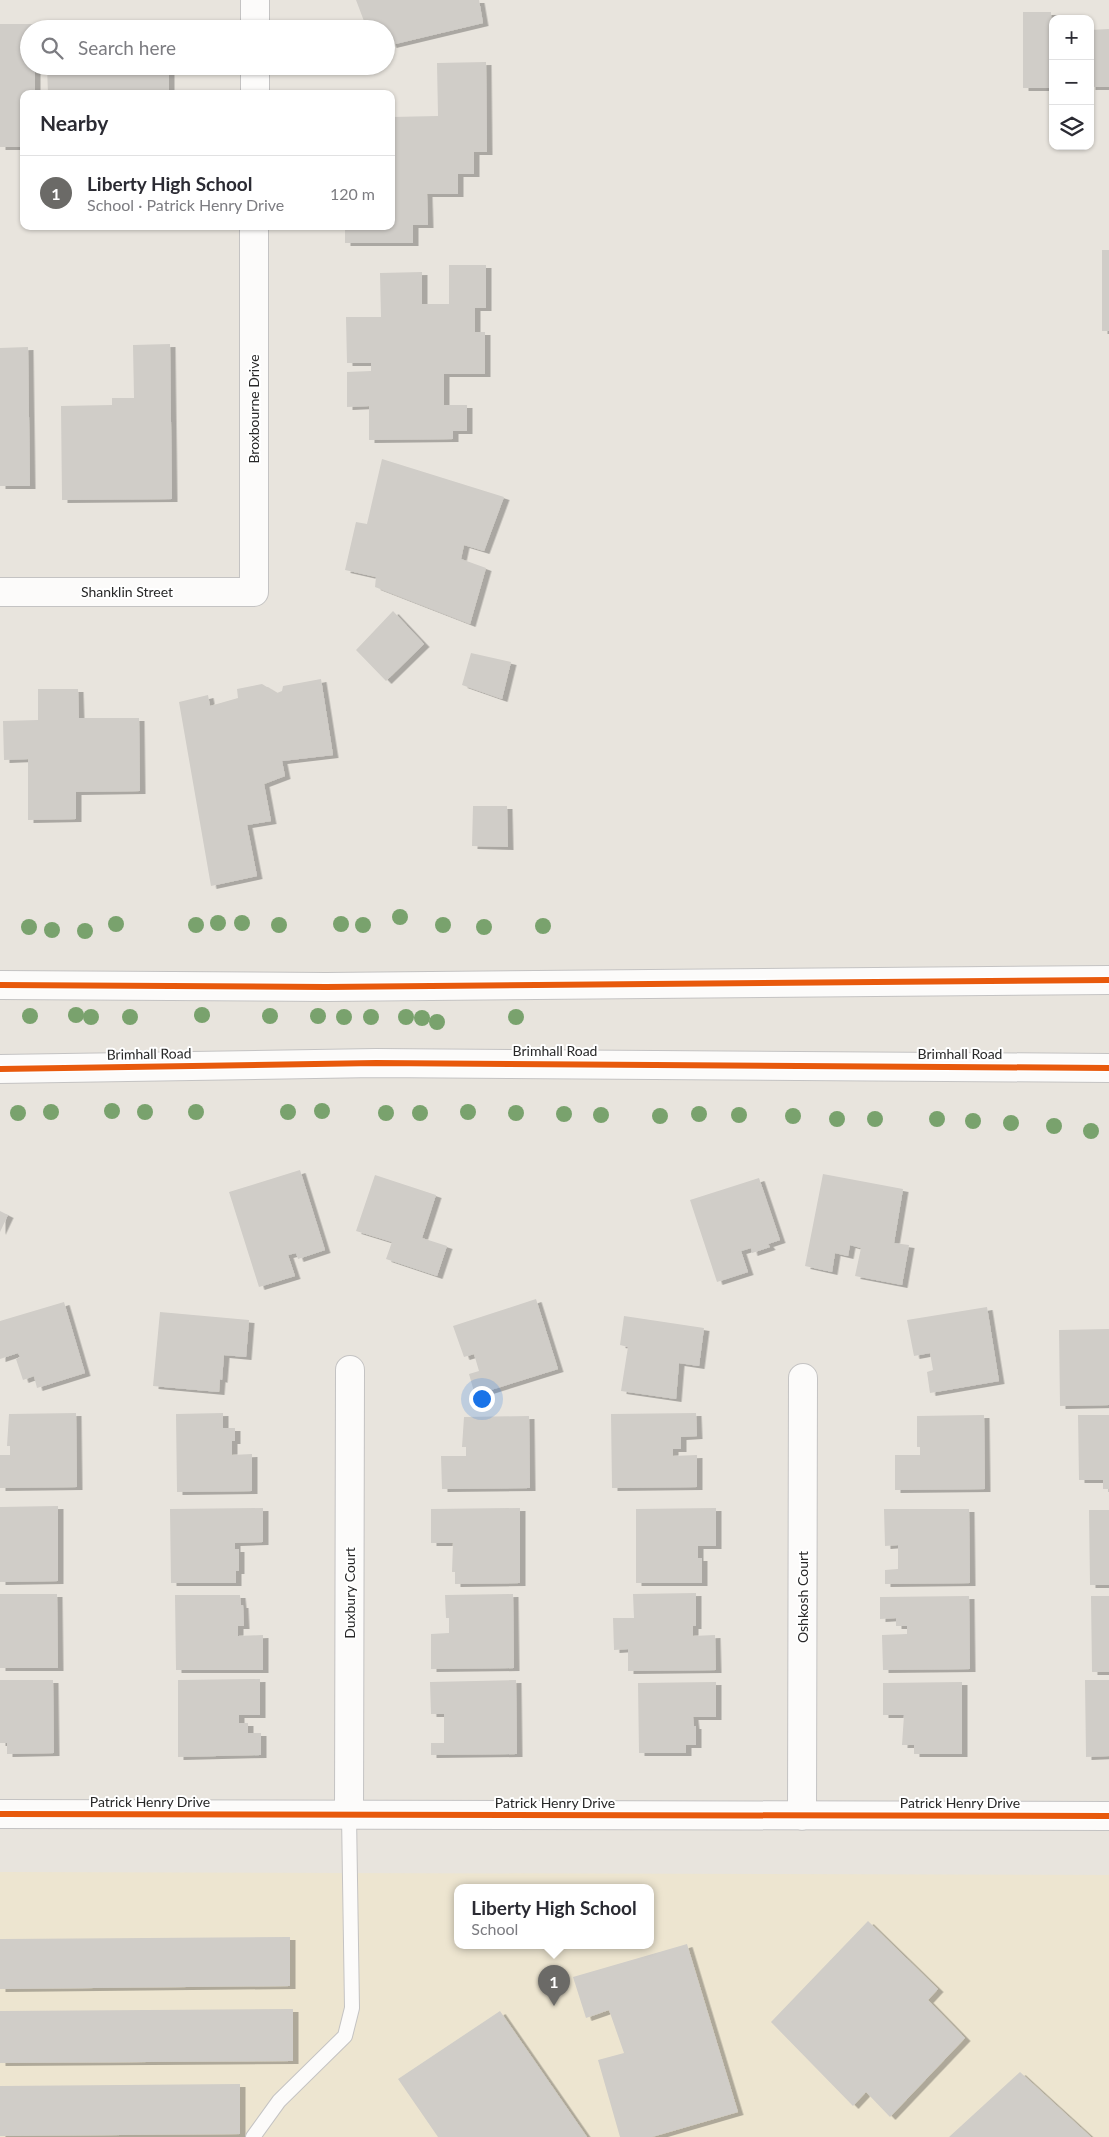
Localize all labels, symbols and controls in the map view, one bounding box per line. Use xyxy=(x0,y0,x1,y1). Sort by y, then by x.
map controls xyxy=(1049,15,1094,150)
button: + xyxy=(1049,15,1094,60)
search box xyxy=(20,20,395,75)
icon: search xyxy=(38,34,66,62)
text: Search here xyxy=(78,36,176,59)
button: − xyxy=(1049,60,1094,105)
button: layers xyxy=(1049,105,1094,150)
text: Nearby xyxy=(40,110,108,135)
text: Liberty High School xyxy=(87,172,252,195)
text: 1 xyxy=(51,184,61,203)
text: 120 m xyxy=(330,184,375,203)
text: School · Patrick Henry Drive xyxy=(87,195,284,214)
street label: Broxbourne Drive xyxy=(245,354,262,464)
street label: Shanklin Street xyxy=(81,583,173,600)
street label: Brimhall Road xyxy=(513,1042,597,1059)
street label: Brimhall Road xyxy=(106,1044,192,1063)
street label: Brimhall Road xyxy=(918,1045,1002,1062)
your location xyxy=(469,1386,495,1412)
street label: Duxbury Court xyxy=(341,1547,358,1639)
street label: Oshkosh Court xyxy=(794,1551,811,1643)
street label: Patrick Henry Drive xyxy=(90,1793,210,1810)
street label: Patrick Henry Drive xyxy=(495,1794,615,1811)
street label: Patrick Henry Drive xyxy=(900,1794,1020,1811)
popup xyxy=(454,1884,654,1949)
text: Liberty High School xyxy=(471,1896,637,1919)
text: School xyxy=(471,1919,518,1938)
pin: 1 xyxy=(538,1965,570,2006)

